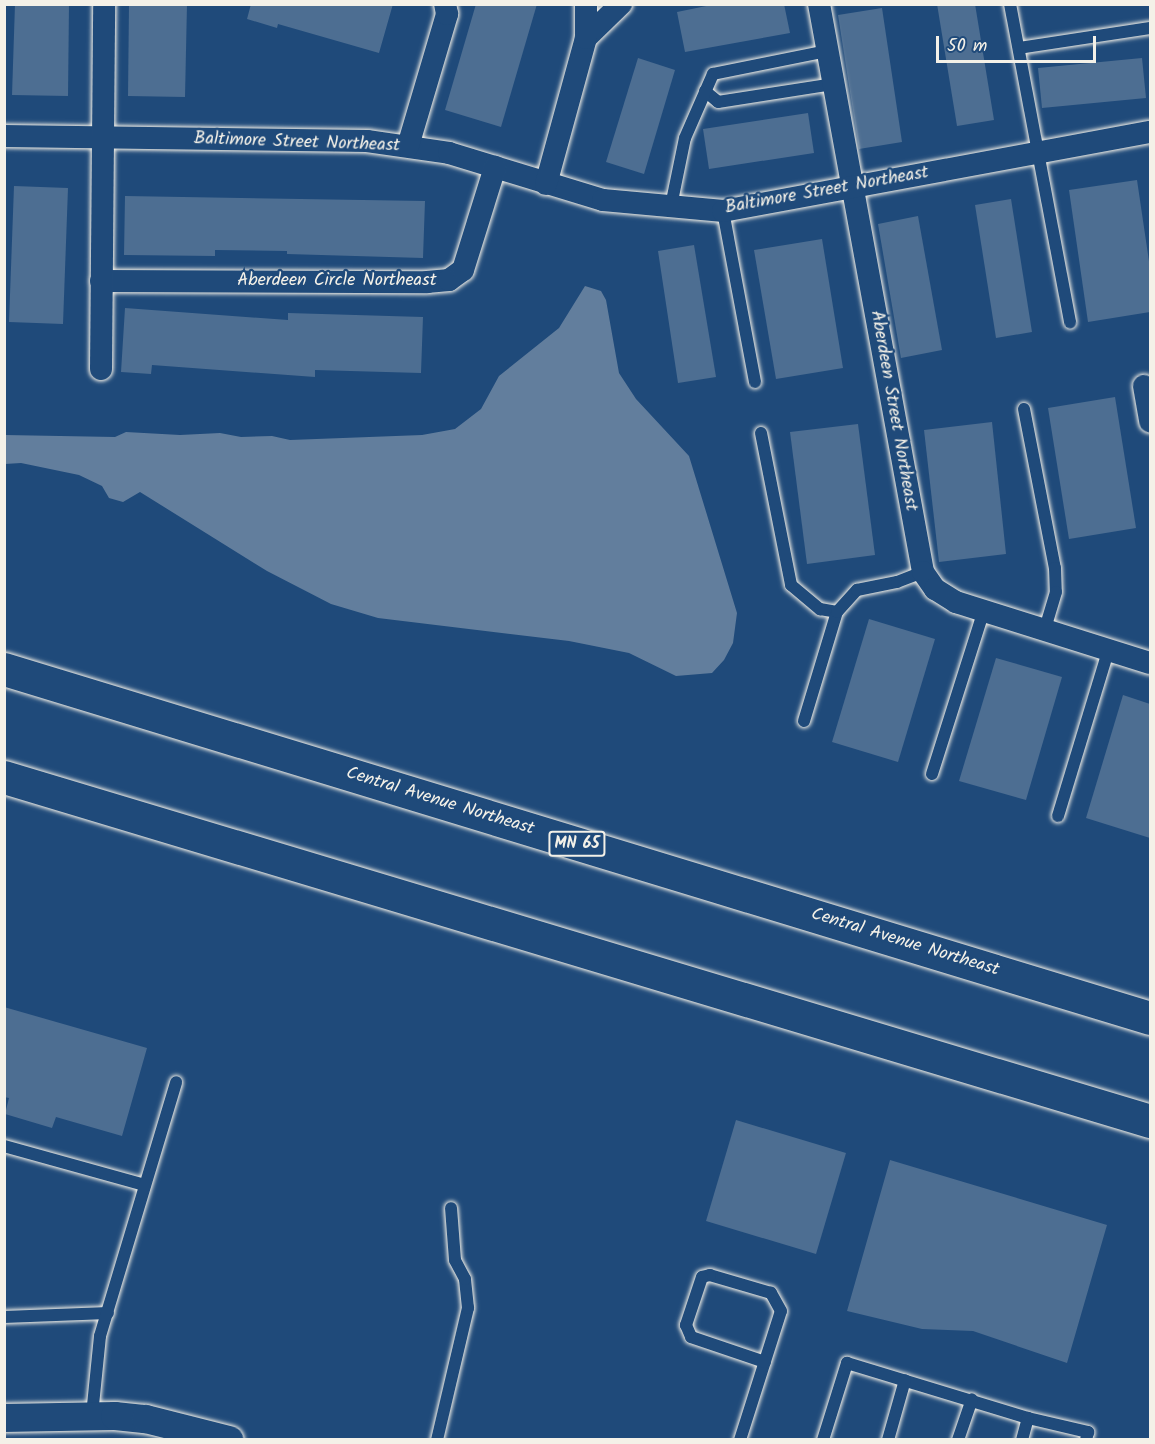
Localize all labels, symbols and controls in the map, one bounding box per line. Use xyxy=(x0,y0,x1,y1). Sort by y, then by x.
scale bar xyxy=(939,24,1100,62)
text: 50 m xyxy=(947,32,987,61)
street label: Baltimore Street Northeast xyxy=(194,129,400,157)
street label: Baltimore Street Northeast xyxy=(724,162,930,220)
street label: Aberdeen Circle Northeast xyxy=(237,270,437,292)
street label: Aberdeen Street Northeast xyxy=(865,309,921,513)
street label: Central Avenue Northeast xyxy=(343,763,537,841)
road number: MN 65 xyxy=(547,831,607,857)
street label: Central Avenue Northeast xyxy=(808,904,1002,982)

